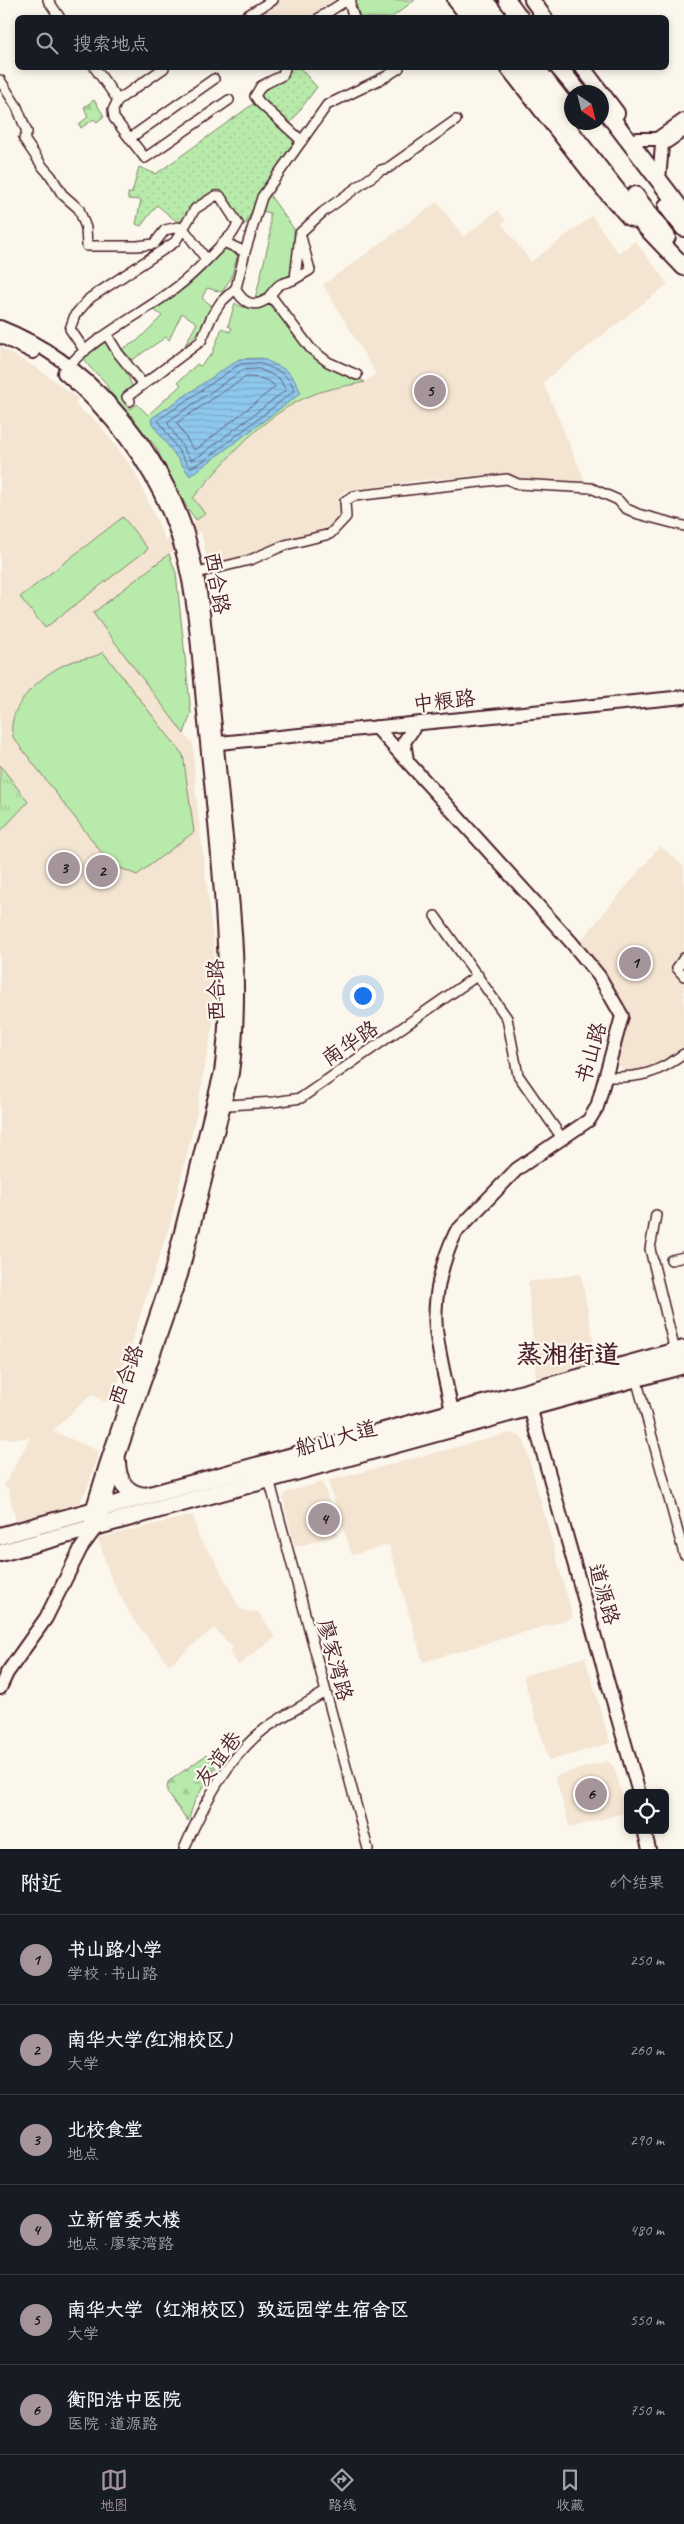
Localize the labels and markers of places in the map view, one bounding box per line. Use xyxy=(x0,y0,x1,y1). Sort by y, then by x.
pin: 5 xyxy=(414,372,446,410)
pin: 3 xyxy=(48,849,80,887)
pin: 2 xyxy=(86,852,118,890)
pin: 1 xyxy=(619,944,651,982)
pin: 4 xyxy=(308,1500,340,1538)
pin: 6 xyxy=(575,1775,607,1813)

